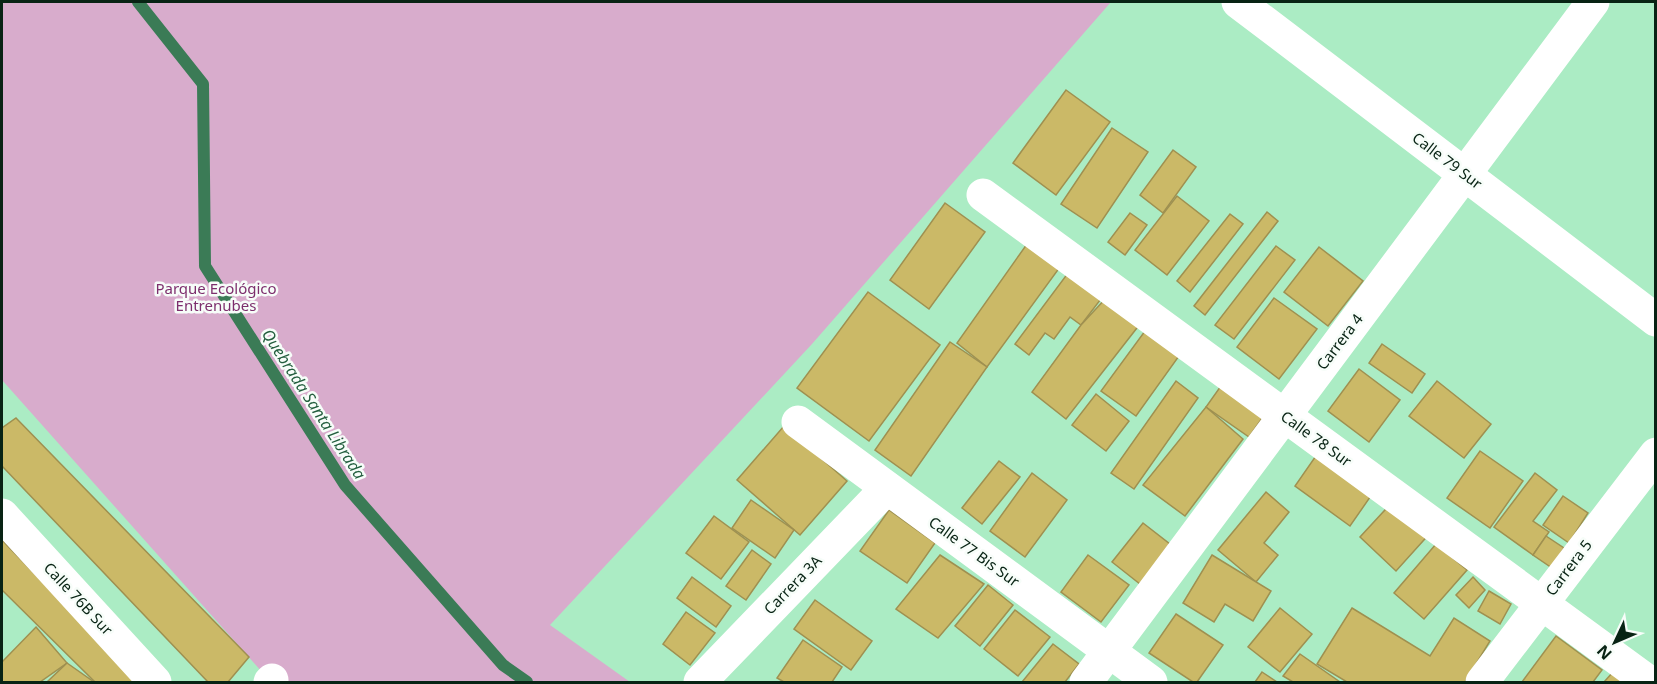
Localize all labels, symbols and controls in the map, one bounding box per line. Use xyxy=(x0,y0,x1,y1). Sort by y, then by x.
street label: Calle 79 Sur xyxy=(1409,127,1487,193)
park label: Parque Ecológico Entrenubes xyxy=(155,278,277,315)
street label: Carrera 4 xyxy=(1312,309,1367,373)
water label: Quebrada Santa Librada xyxy=(257,325,371,483)
street label: Calle 78 Sur xyxy=(1277,406,1356,471)
street label: Calle 77 Bis Sur xyxy=(925,512,1024,591)
street label: Carrera 5 xyxy=(1541,535,1596,599)
street label: Carrera 3A xyxy=(759,550,826,618)
street label: Calle 76B Sur xyxy=(40,558,118,639)
north arrow xyxy=(1585,612,1645,672)
text: N xyxy=(1592,640,1617,665)

